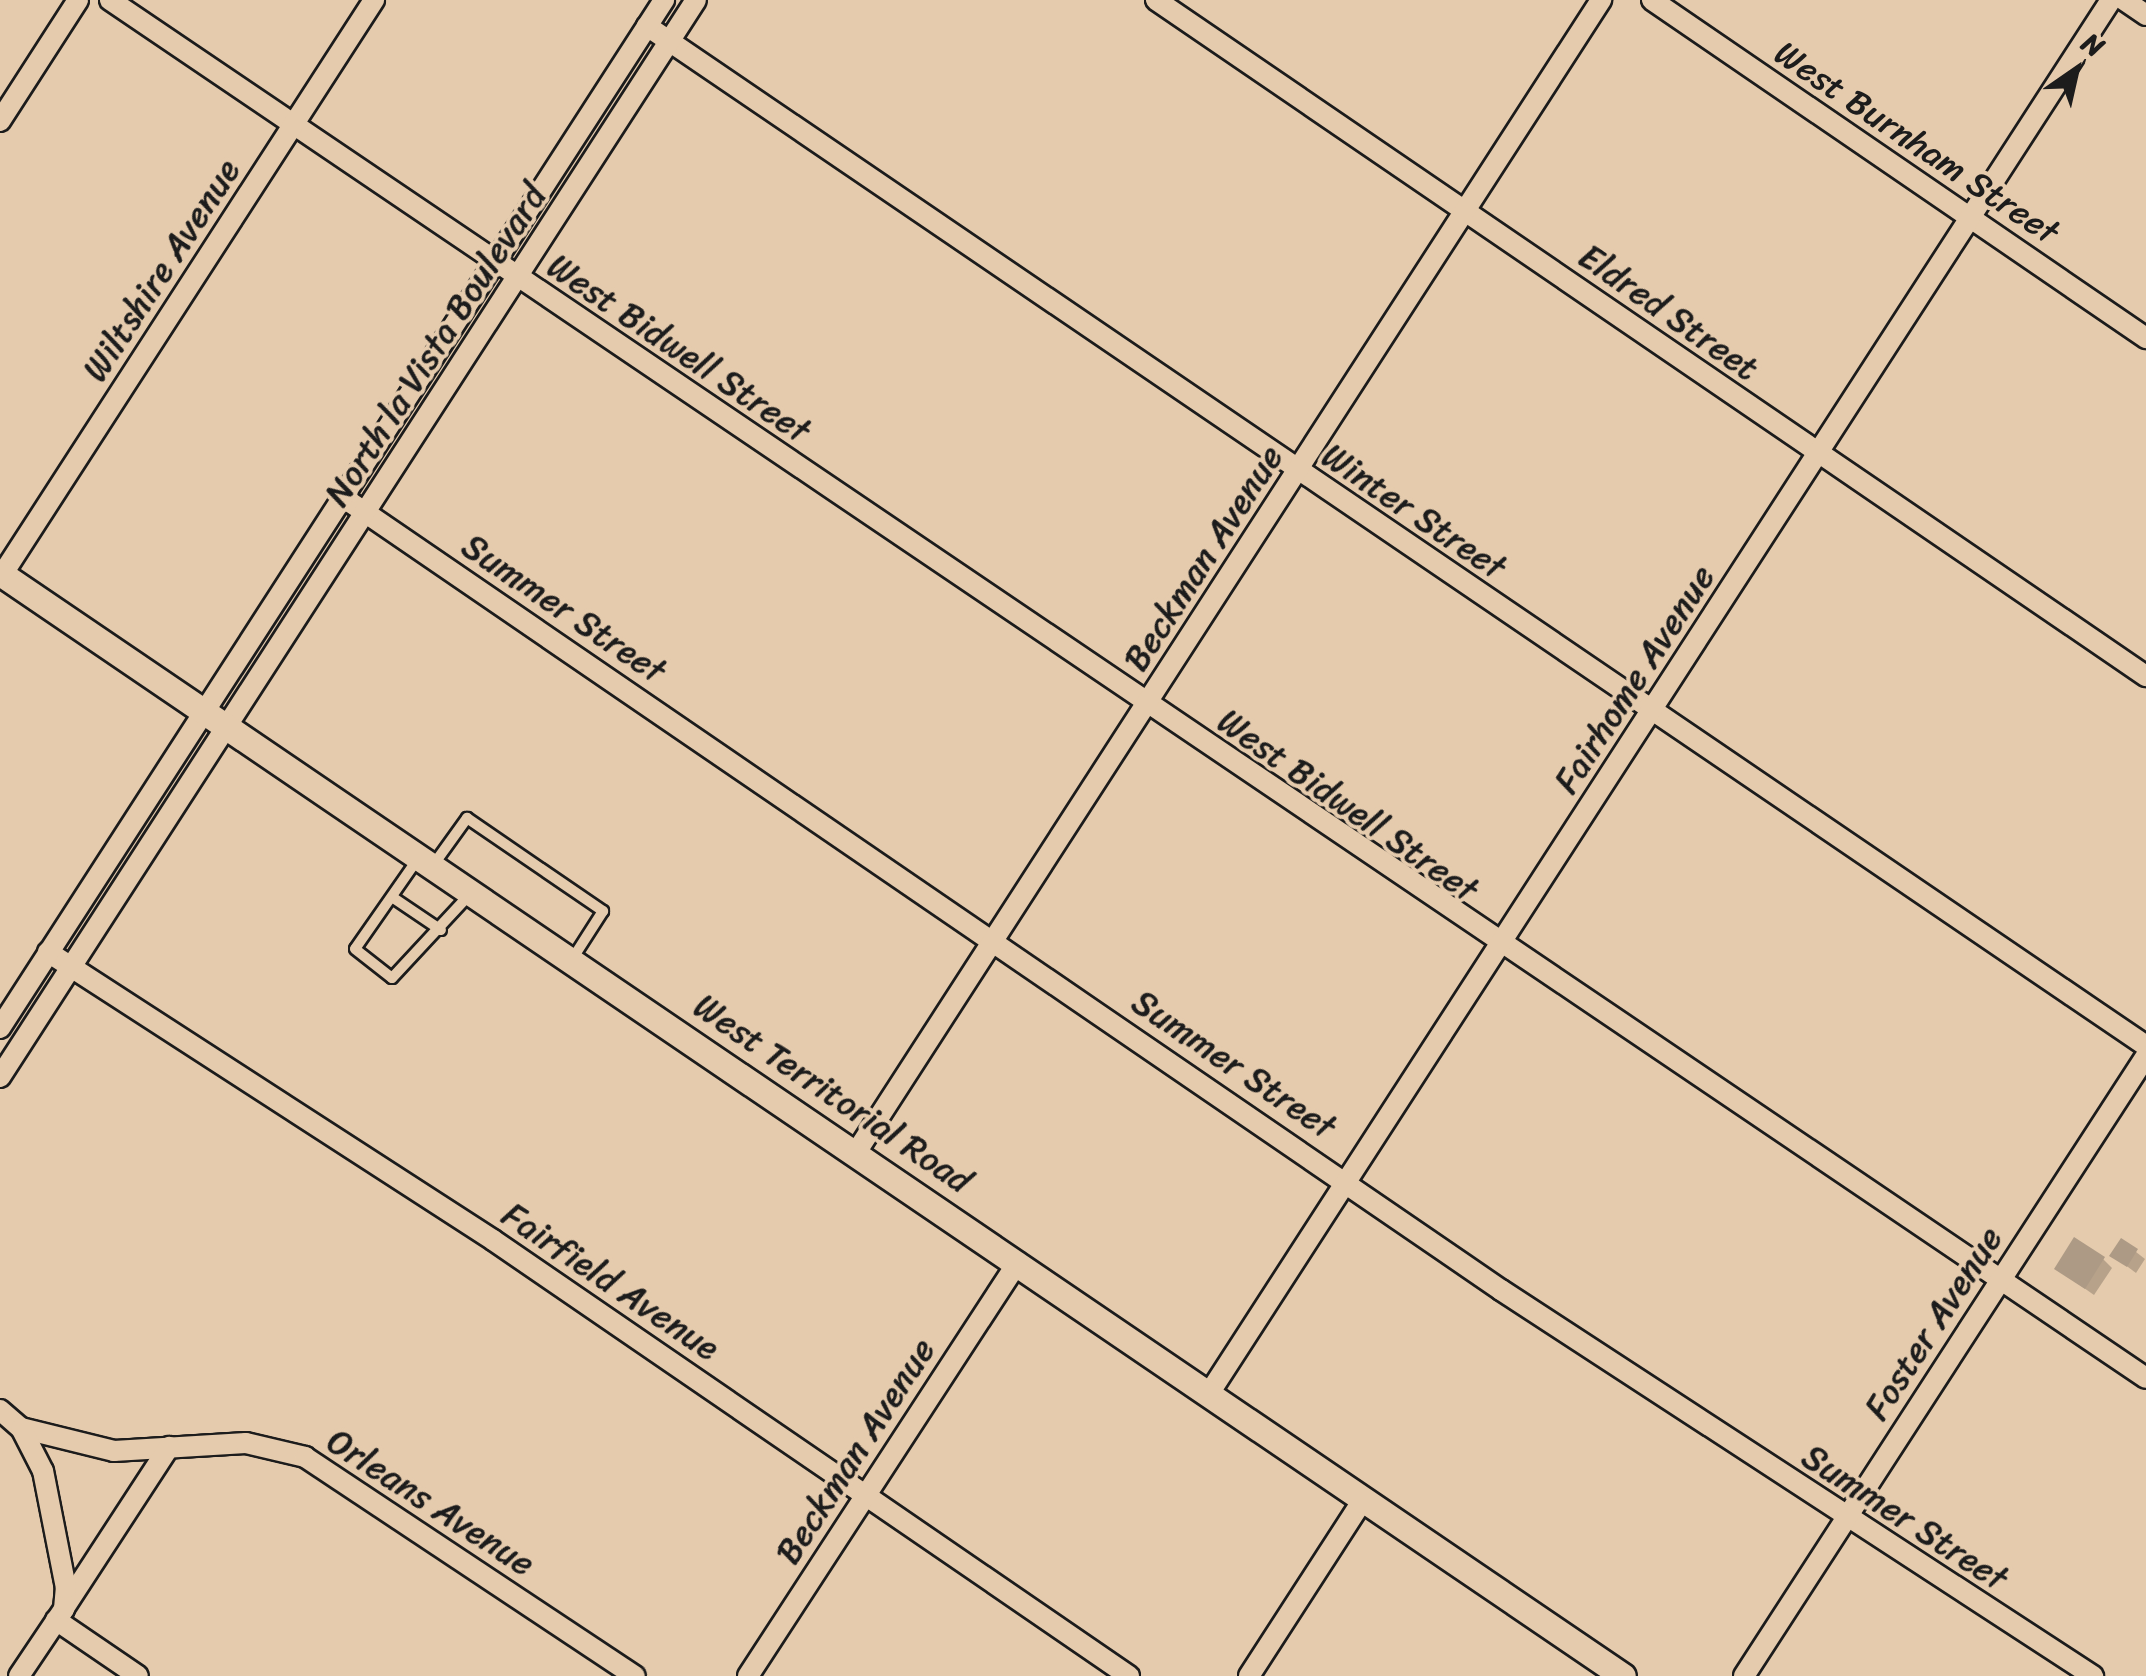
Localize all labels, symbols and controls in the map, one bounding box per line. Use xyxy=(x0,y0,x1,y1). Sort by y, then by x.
text: N xyxy=(2071,19,2115,70)
north arrow xyxy=(2026,20,2126,120)
street label: West Burnham Street xyxy=(1767,31,2067,253)
street label: Wiltshire Avenue xyxy=(74,151,248,389)
street label: North la Vista Boulevard xyxy=(315,176,555,514)
street label: Eldred Street xyxy=(1571,235,1767,389)
street label: West Bidwell Street xyxy=(539,244,819,452)
street label: Winter Street xyxy=(1314,434,1514,588)
street label: Beckman Avenue xyxy=(1115,437,1291,679)
street label: Summer Street xyxy=(454,524,674,692)
street label: Fairhome Avenue xyxy=(1545,558,1723,800)
street label: West Bidwell Street xyxy=(1210,699,1486,911)
street label: Summer Street xyxy=(1124,980,1344,1148)
street label: West Territorial Road xyxy=(686,985,980,1201)
street label: Fairfield Avenue xyxy=(495,1193,727,1369)
street label: Foster Avenue xyxy=(1855,1219,2011,1427)
street label: Beckman Avenue xyxy=(767,1330,943,1572)
street label: Orleans Avenue xyxy=(320,1419,542,1585)
street label: Summer Street xyxy=(1794,1435,2016,1599)

